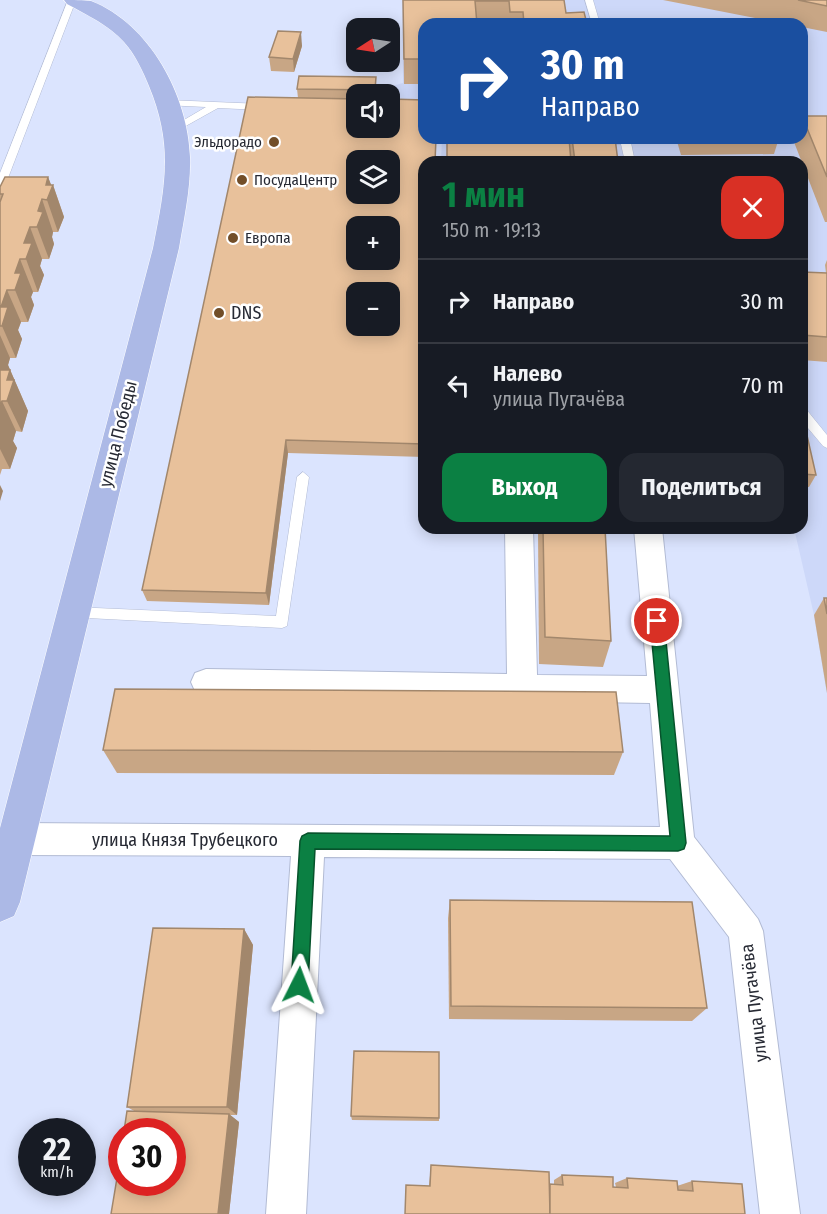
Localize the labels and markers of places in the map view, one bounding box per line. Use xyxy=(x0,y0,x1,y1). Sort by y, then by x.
place label: Эльдорадо xyxy=(194,133,262,151)
marker: Эльдорадо xyxy=(267,135,281,149)
place label: ПосудаЦентр xyxy=(254,171,337,189)
marker: ПосудаЦентр xyxy=(235,173,249,187)
place label: Европа xyxy=(245,229,291,247)
marker: Европа xyxy=(226,231,240,245)
place label: DNS xyxy=(231,302,261,324)
marker: DNS xyxy=(212,306,226,320)
pin xyxy=(631,595,682,646)

